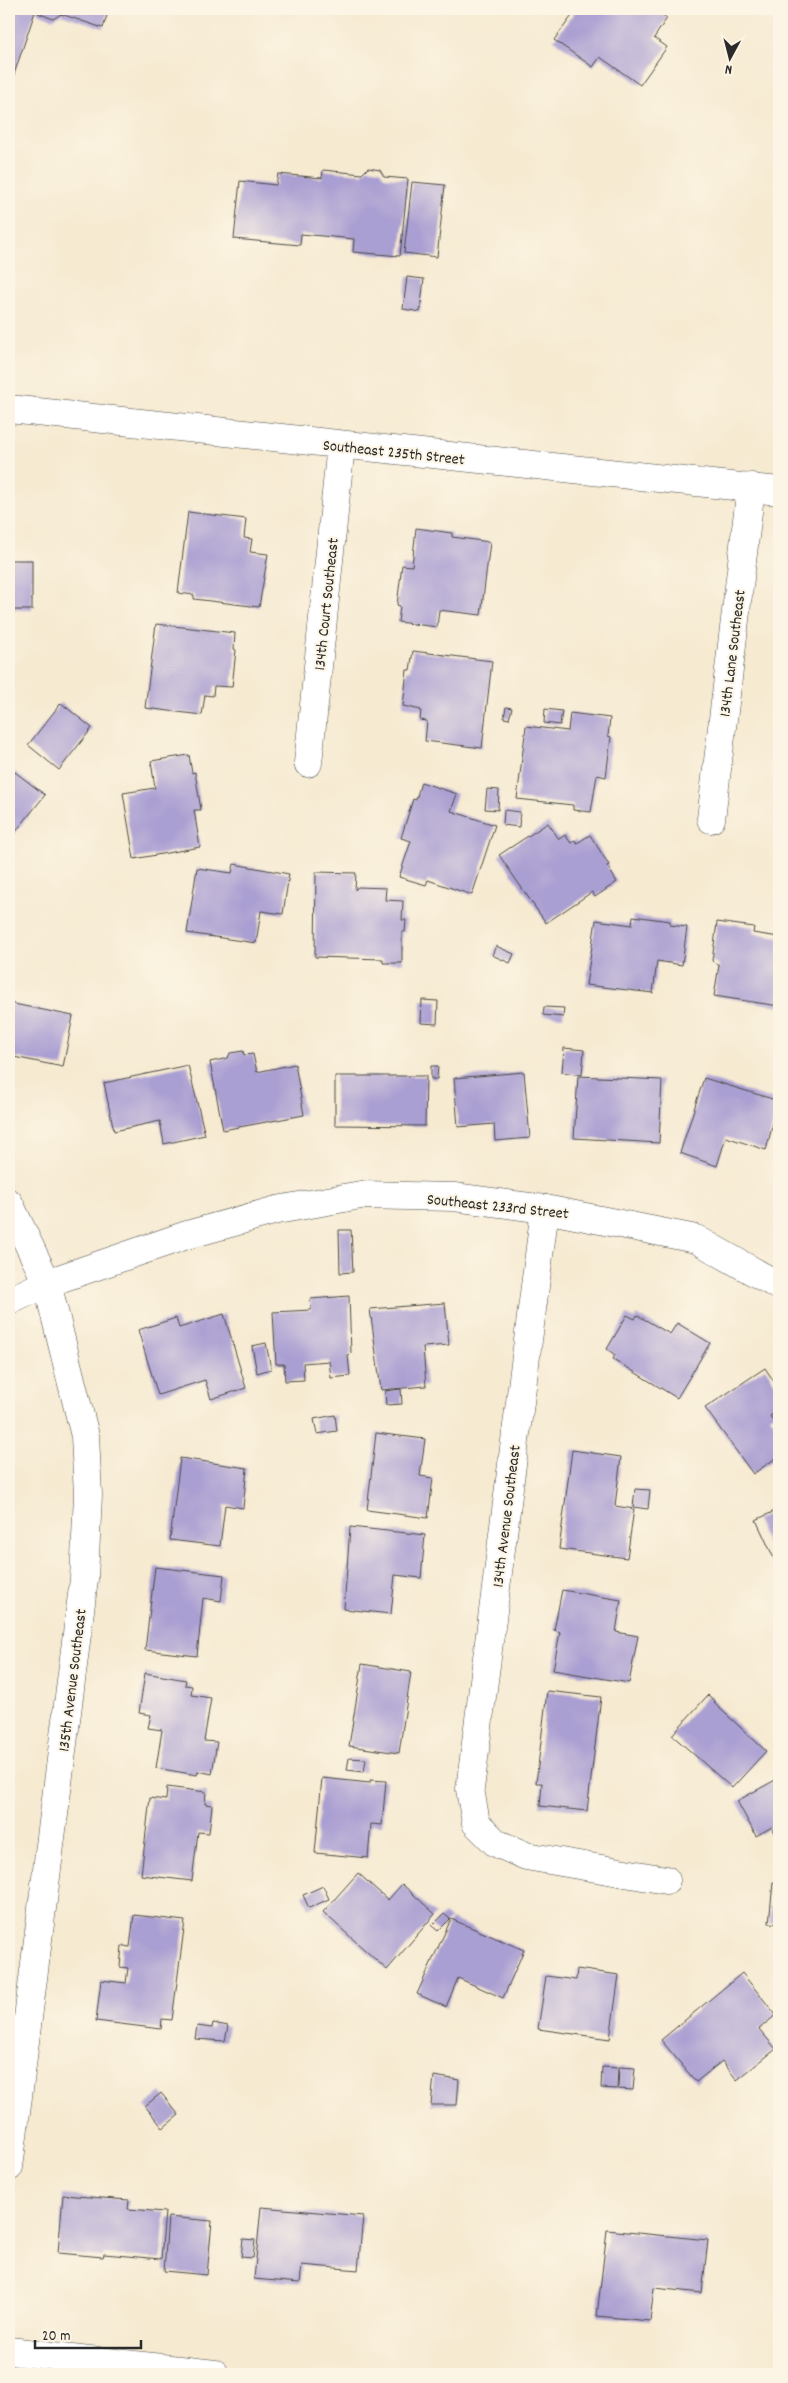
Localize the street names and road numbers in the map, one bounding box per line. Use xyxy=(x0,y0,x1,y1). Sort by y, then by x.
street label: Southeast 235th Street xyxy=(322,435,466,472)
street label: 134th Court Southeast xyxy=(309,537,346,672)
street label: 134th Lane Southeast xyxy=(714,588,753,718)
street label: Southeast 233rd Street xyxy=(426,1189,570,1226)
street label: 134th Avenue Southeast xyxy=(487,1444,528,1589)
street label: 135th Avenue Southeast xyxy=(53,1607,94,1753)

